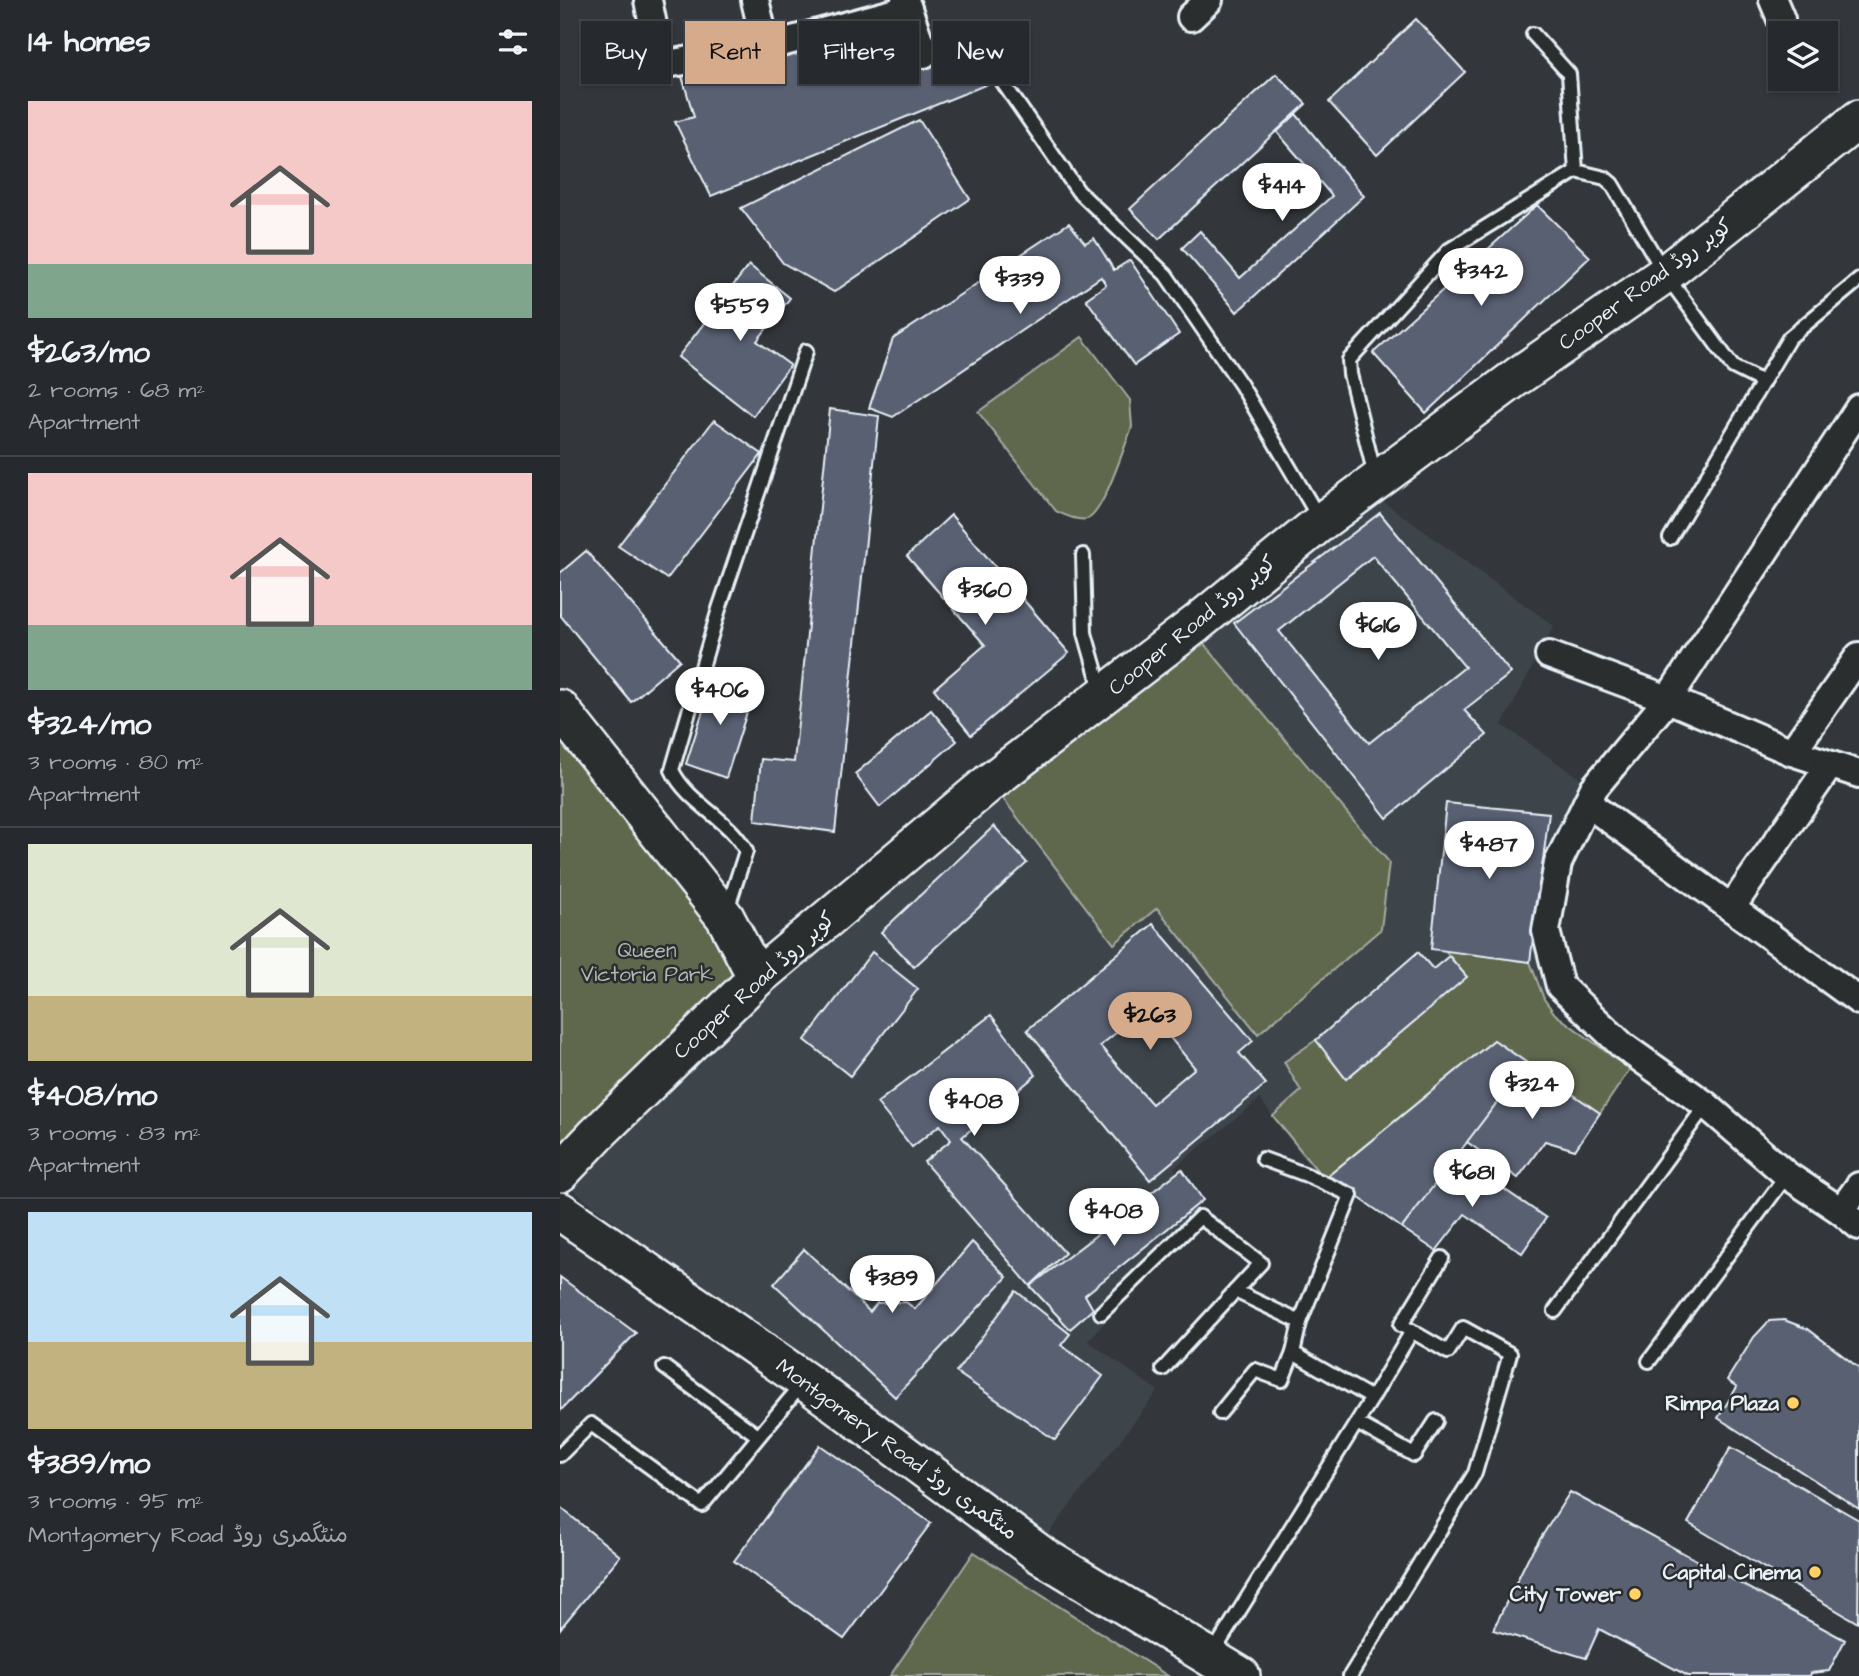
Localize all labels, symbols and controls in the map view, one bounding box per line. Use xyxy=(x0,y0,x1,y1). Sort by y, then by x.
text: 14 homes xyxy=(28,21,151,63)
chip: Buy xyxy=(581,21,671,84)
chip: Rent xyxy=(685,21,785,84)
chip: Filters xyxy=(799,21,919,84)
chip: New xyxy=(933,21,1029,84)
map controls xyxy=(1768,21,1838,91)
button: layers xyxy=(1768,21,1838,91)
icon: filters xyxy=(494,23,532,61)
icon: home xyxy=(217,147,343,273)
pin: $414 xyxy=(1241,164,1323,223)
text: $414 xyxy=(1258,170,1306,202)
street label: Cooper Road کوپر روڈ xyxy=(1553,211,1739,358)
pin: $342 xyxy=(1440,248,1522,308)
text: $342 xyxy=(1454,255,1508,287)
pin: $339 xyxy=(979,256,1061,316)
text: $339 xyxy=(995,263,1045,295)
pin: $559 xyxy=(699,284,781,343)
text: $559 xyxy=(711,290,769,322)
text: $263/mo xyxy=(28,332,150,374)
text: 2 rooms · 68 m² xyxy=(28,374,205,406)
text: Apartment xyxy=(28,406,140,438)
icon: home xyxy=(217,519,343,645)
street label: Cooper Road کوپر روڈ xyxy=(1102,549,1283,703)
pin: $360 xyxy=(944,568,1026,627)
text: $360 xyxy=(958,574,1012,606)
pin: $616 xyxy=(1337,602,1419,662)
text: $616 xyxy=(1356,609,1400,641)
pin: $406 xyxy=(679,668,761,727)
text: $406 xyxy=(691,674,749,706)
text: $324/mo xyxy=(28,704,151,746)
text: 3 rooms · 80 m² xyxy=(28,746,204,778)
text: Apartment xyxy=(28,778,140,810)
pin: $487 xyxy=(1448,822,1530,881)
text: $487 xyxy=(1460,828,1518,860)
icon: home xyxy=(217,890,343,1016)
street label: Cooper Road کوپر روڈ xyxy=(667,905,842,1067)
park label: Queen Victoria Park xyxy=(581,936,713,989)
pin: $263 xyxy=(1109,992,1191,1052)
text: $263 xyxy=(1124,999,1176,1031)
pin: $324 xyxy=(1491,1062,1573,1121)
text: $324 xyxy=(1505,1068,1559,1100)
text: $408/mo xyxy=(28,1075,157,1117)
pin: $408 xyxy=(933,1078,1015,1138)
text: $408 xyxy=(945,1085,1003,1117)
text: 3 rooms · 83 m² xyxy=(28,1117,201,1149)
text: Apartment xyxy=(28,1149,140,1181)
pin: $681 xyxy=(1431,1150,1513,1209)
text: $681 xyxy=(1449,1156,1495,1188)
pin: $408 xyxy=(1073,1188,1155,1248)
text: $408 xyxy=(1085,1195,1143,1227)
pin: $389 xyxy=(851,1256,933,1315)
icon: home xyxy=(217,1258,343,1384)
text: $389 xyxy=(866,1262,918,1294)
street label: Montgomery Road منٹگمری روڈ xyxy=(769,1352,1023,1549)
place label: Rimpa Plaza xyxy=(1665,1389,1779,1419)
marker: Rimpa Plaza xyxy=(1785,1395,1801,1411)
text: $389/mo xyxy=(28,1443,150,1485)
text: 3 rooms · 95 m² xyxy=(28,1485,204,1517)
text: Montgomery Road منٹگمری روڈ xyxy=(28,1519,348,1551)
place label: Capital Cinema xyxy=(1663,1558,1801,1588)
marker: Capital Cinema xyxy=(1807,1564,1823,1580)
place label: City Tower xyxy=(1510,1580,1621,1612)
marker: City Tower xyxy=(1627,1586,1643,1602)

